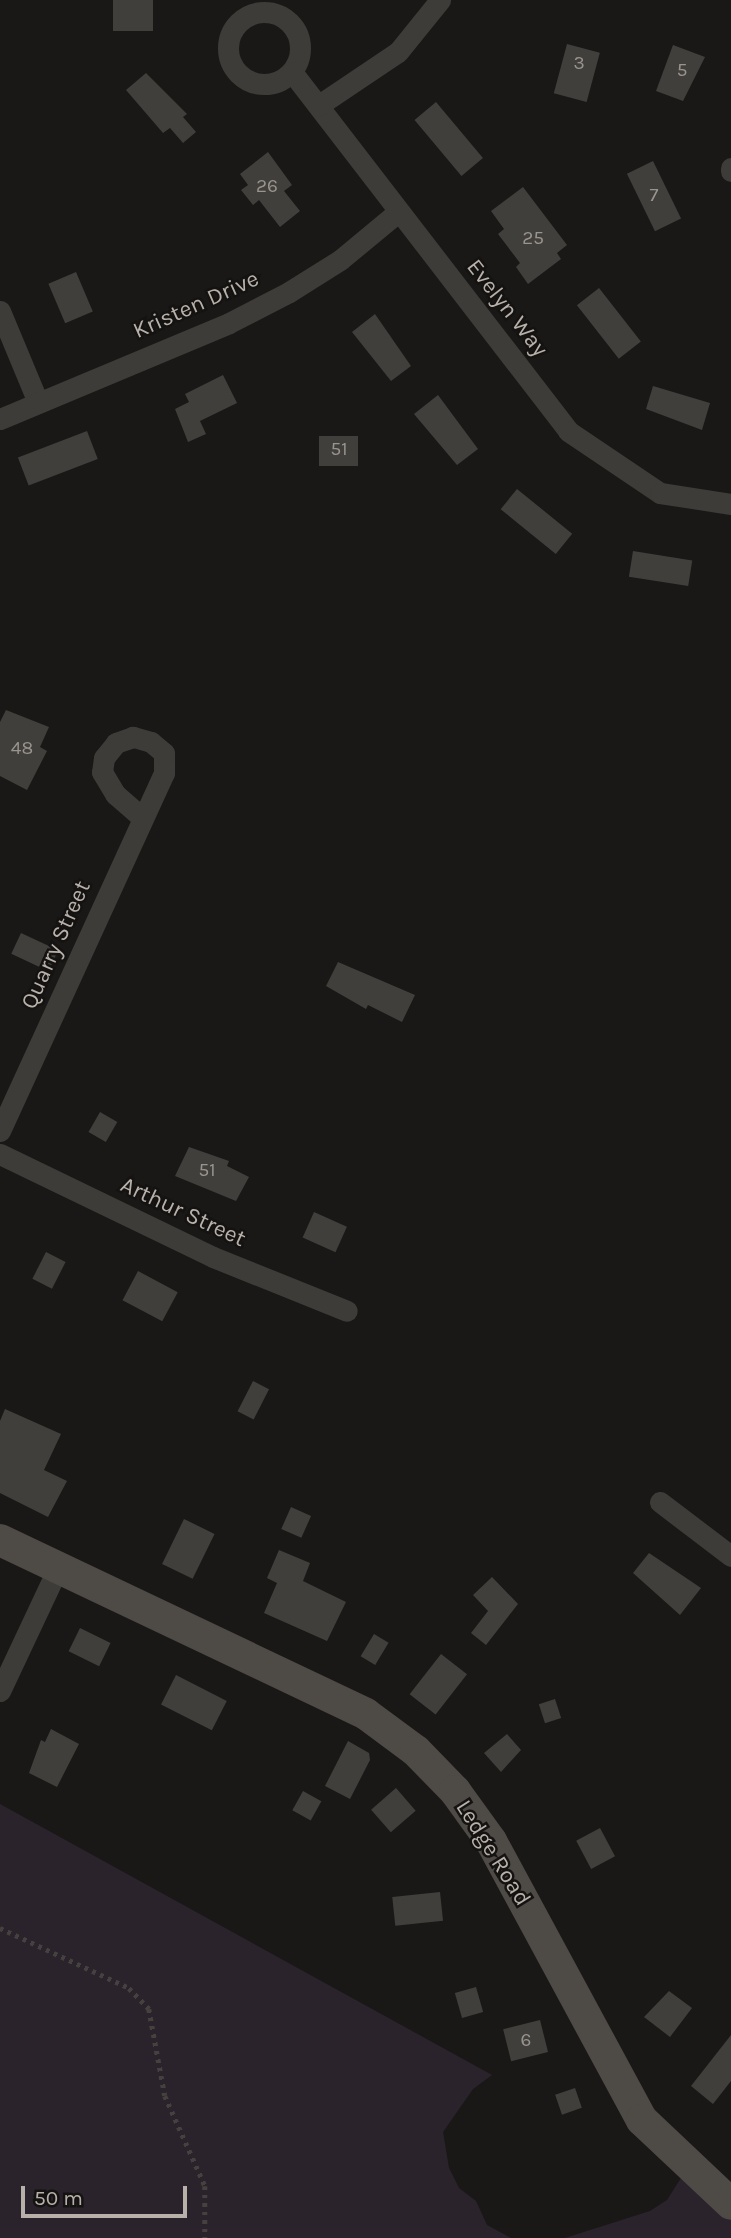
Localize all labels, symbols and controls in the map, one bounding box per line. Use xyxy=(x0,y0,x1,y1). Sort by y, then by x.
house number: 3 xyxy=(573,53,585,75)
house number: 5 xyxy=(677,60,687,82)
house number: 26 xyxy=(256,176,278,198)
house number: 7 xyxy=(650,185,658,207)
house number: 25 xyxy=(522,228,544,250)
street label: Evelyn Way xyxy=(460,254,554,362)
street label: Kristen Drive xyxy=(129,265,263,345)
house number: 51 xyxy=(330,439,348,461)
house number: 48 xyxy=(11,738,33,760)
street label: Quarry Street xyxy=(15,877,97,1013)
house number: 51 xyxy=(198,1160,216,1182)
street label: Arthur Street xyxy=(116,1171,250,1253)
street label: Ledge Road xyxy=(450,1795,536,1911)
house number: 6 xyxy=(521,2030,531,2052)
scale bar xyxy=(24,2172,191,2216)
text: 50 m xyxy=(34,2186,83,2210)

